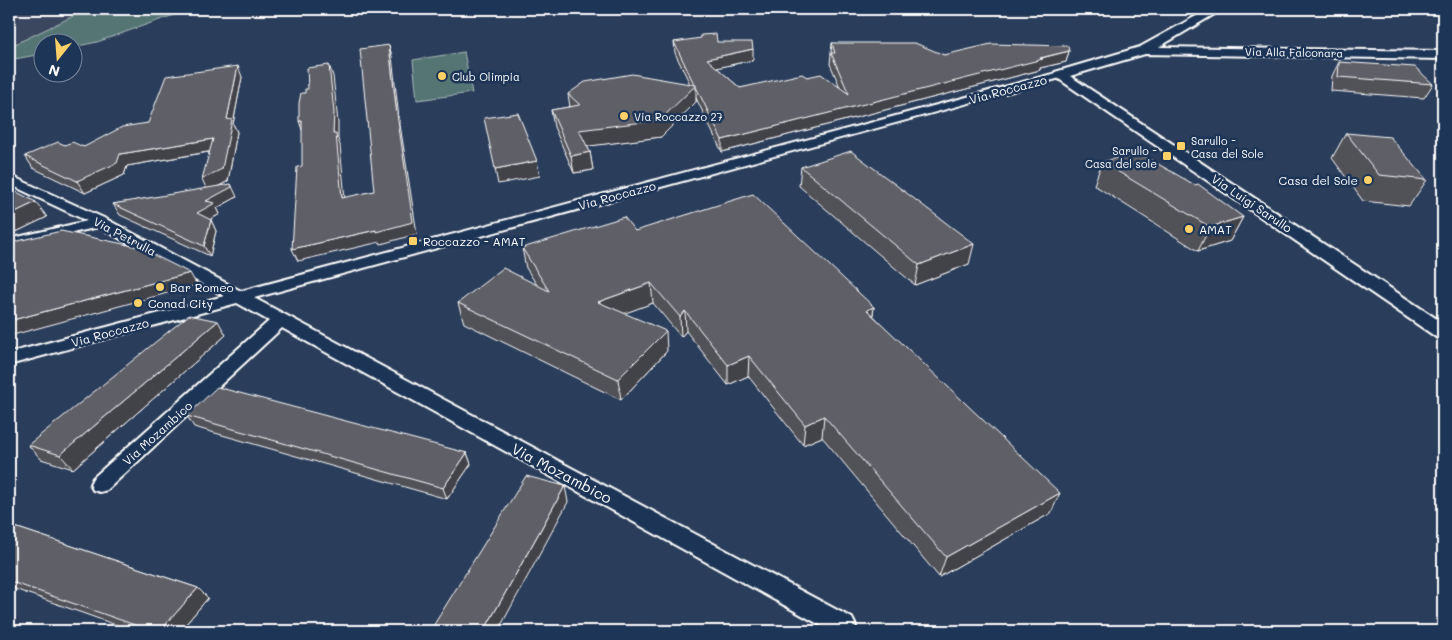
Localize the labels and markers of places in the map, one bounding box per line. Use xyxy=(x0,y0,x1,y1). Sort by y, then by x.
place label: Club Olimpia xyxy=(452,69,520,84)
marker: Club Olimpia xyxy=(436,70,448,82)
place label: Via Roccazzo 27 xyxy=(634,109,723,124)
marker: Via Roccazzo 27 xyxy=(618,110,630,122)
place label: Sarullo - Casa del Sole xyxy=(1191,133,1264,161)
marker: Sarullo - Casa del Sole xyxy=(1175,140,1187,152)
place label: Sarullo - Casa del sole xyxy=(1085,143,1157,171)
marker: Sarullo - Casa del sole xyxy=(1161,150,1173,162)
place label: Casa del Sole xyxy=(1279,172,1358,188)
marker: Casa del Sole xyxy=(1362,174,1374,186)
place label: AMAT xyxy=(1199,221,1232,237)
marker: AMAT xyxy=(1183,223,1195,235)
place label: Roccazzo - AMAT xyxy=(423,233,526,249)
marker: Roccazzo - AMAT xyxy=(407,235,419,247)
place label: Bar Romeo xyxy=(170,279,234,295)
marker: Bar Romeo xyxy=(154,281,166,293)
place label: Conad City xyxy=(148,295,213,311)
marker: Conad City xyxy=(132,297,144,309)

